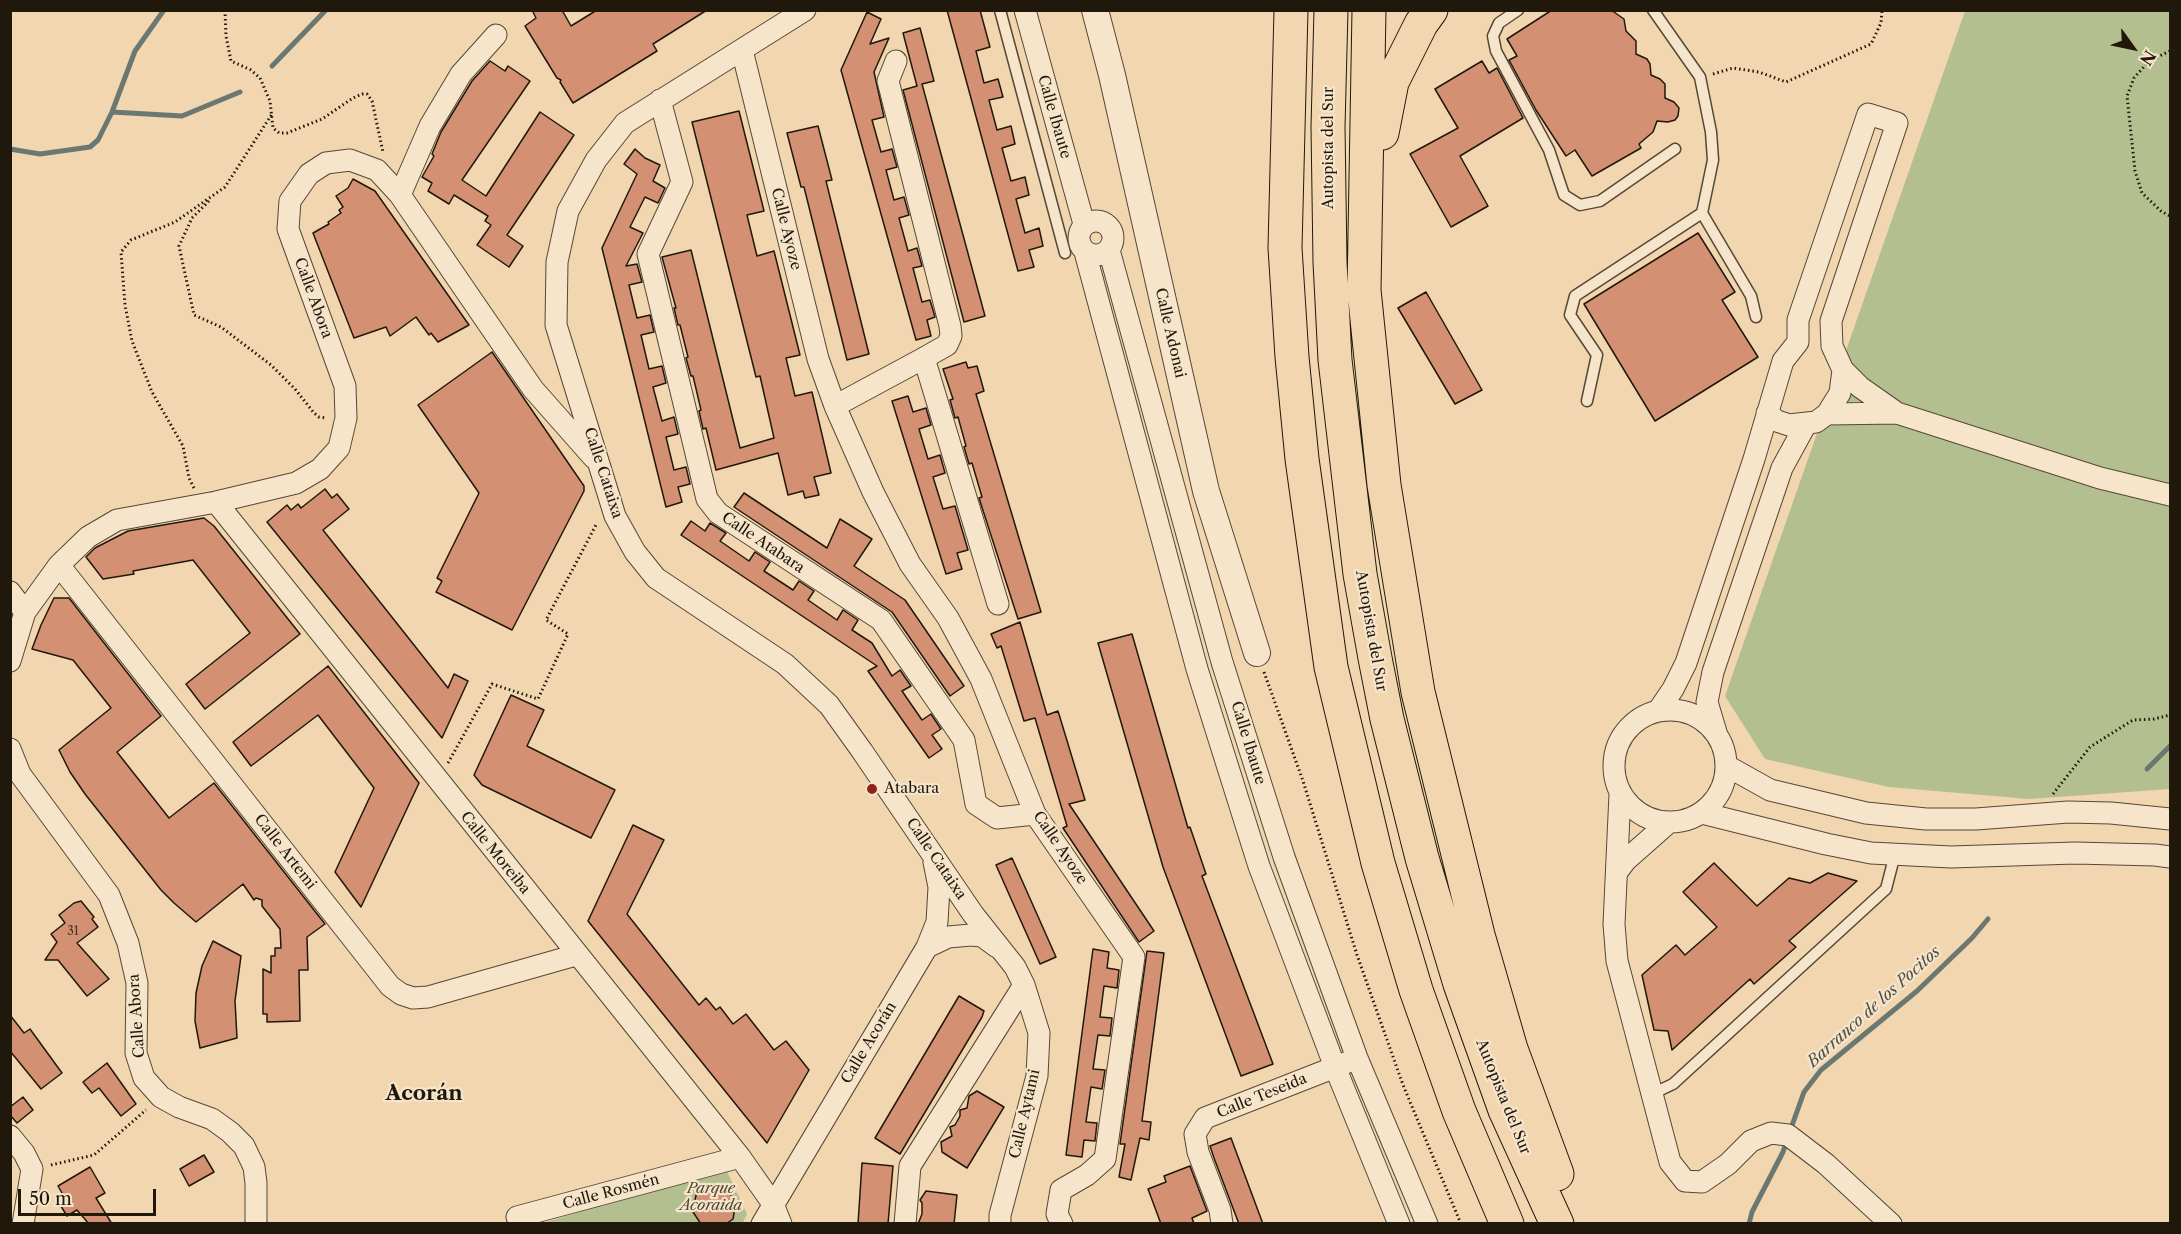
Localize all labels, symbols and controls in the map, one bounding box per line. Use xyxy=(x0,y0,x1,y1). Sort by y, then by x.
north arrow xyxy=(2103,18,2163,78)
text: N xyxy=(2136,47,2160,69)
street label: Calle Ibaute xyxy=(1033,73,1075,161)
street label: Autopista del Sur xyxy=(1320,87,1338,209)
street label: Calle Ayoze xyxy=(767,186,805,272)
street label: Calle Abora xyxy=(290,255,336,341)
street label: Calle Adonai xyxy=(1151,286,1189,380)
street label: Calle Cataixa xyxy=(580,425,626,521)
street label: Calle Atabara xyxy=(718,509,808,577)
street label: Autopista del Sur xyxy=(1351,569,1391,693)
street label: Calle Ibaute xyxy=(1227,699,1269,787)
place label: Atabara xyxy=(884,780,939,798)
marker: Atabara xyxy=(865,782,879,796)
street label: Calle Moreiba xyxy=(456,808,534,898)
street label: Calle Ayoze xyxy=(1029,808,1091,888)
street label: Calle Artemi xyxy=(250,811,320,893)
street label: Calle Cataixa xyxy=(902,815,970,903)
house number: 31 xyxy=(67,925,79,939)
water label: Barranco de los Pocitos xyxy=(1804,942,1944,1072)
street label: Calle Abora xyxy=(125,973,149,1059)
street label: Calle Acorán xyxy=(838,999,900,1087)
street label: Autopista del Sur xyxy=(1472,1037,1534,1157)
street label: Calle Aytami xyxy=(1006,1068,1044,1160)
street label: Calle Teseida xyxy=(1214,1070,1310,1122)
district label: Acorán xyxy=(385,1081,463,1107)
street label: Calle Rosmén xyxy=(561,1170,661,1214)
scale bar xyxy=(21,1177,159,1215)
park label: Parque Acoraida xyxy=(680,1180,742,1215)
text: 50 m xyxy=(29,1188,72,1210)

